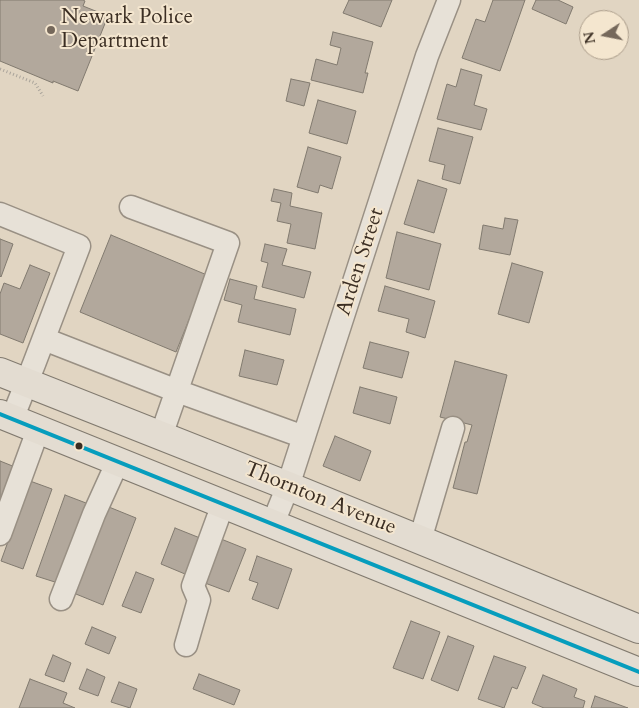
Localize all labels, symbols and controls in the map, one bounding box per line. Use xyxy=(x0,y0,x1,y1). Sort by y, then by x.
place label: Newark Police Department xyxy=(61,5,193,55)
north arrow xyxy=(579,10,629,60)
marker: Newark Police Department xyxy=(45,24,57,36)
text: N xyxy=(579,30,600,46)
street label: Arden Street xyxy=(332,205,390,319)
unlabelled marker xyxy=(74,441,84,451)
street label: Thornton Avenue xyxy=(240,457,400,541)

